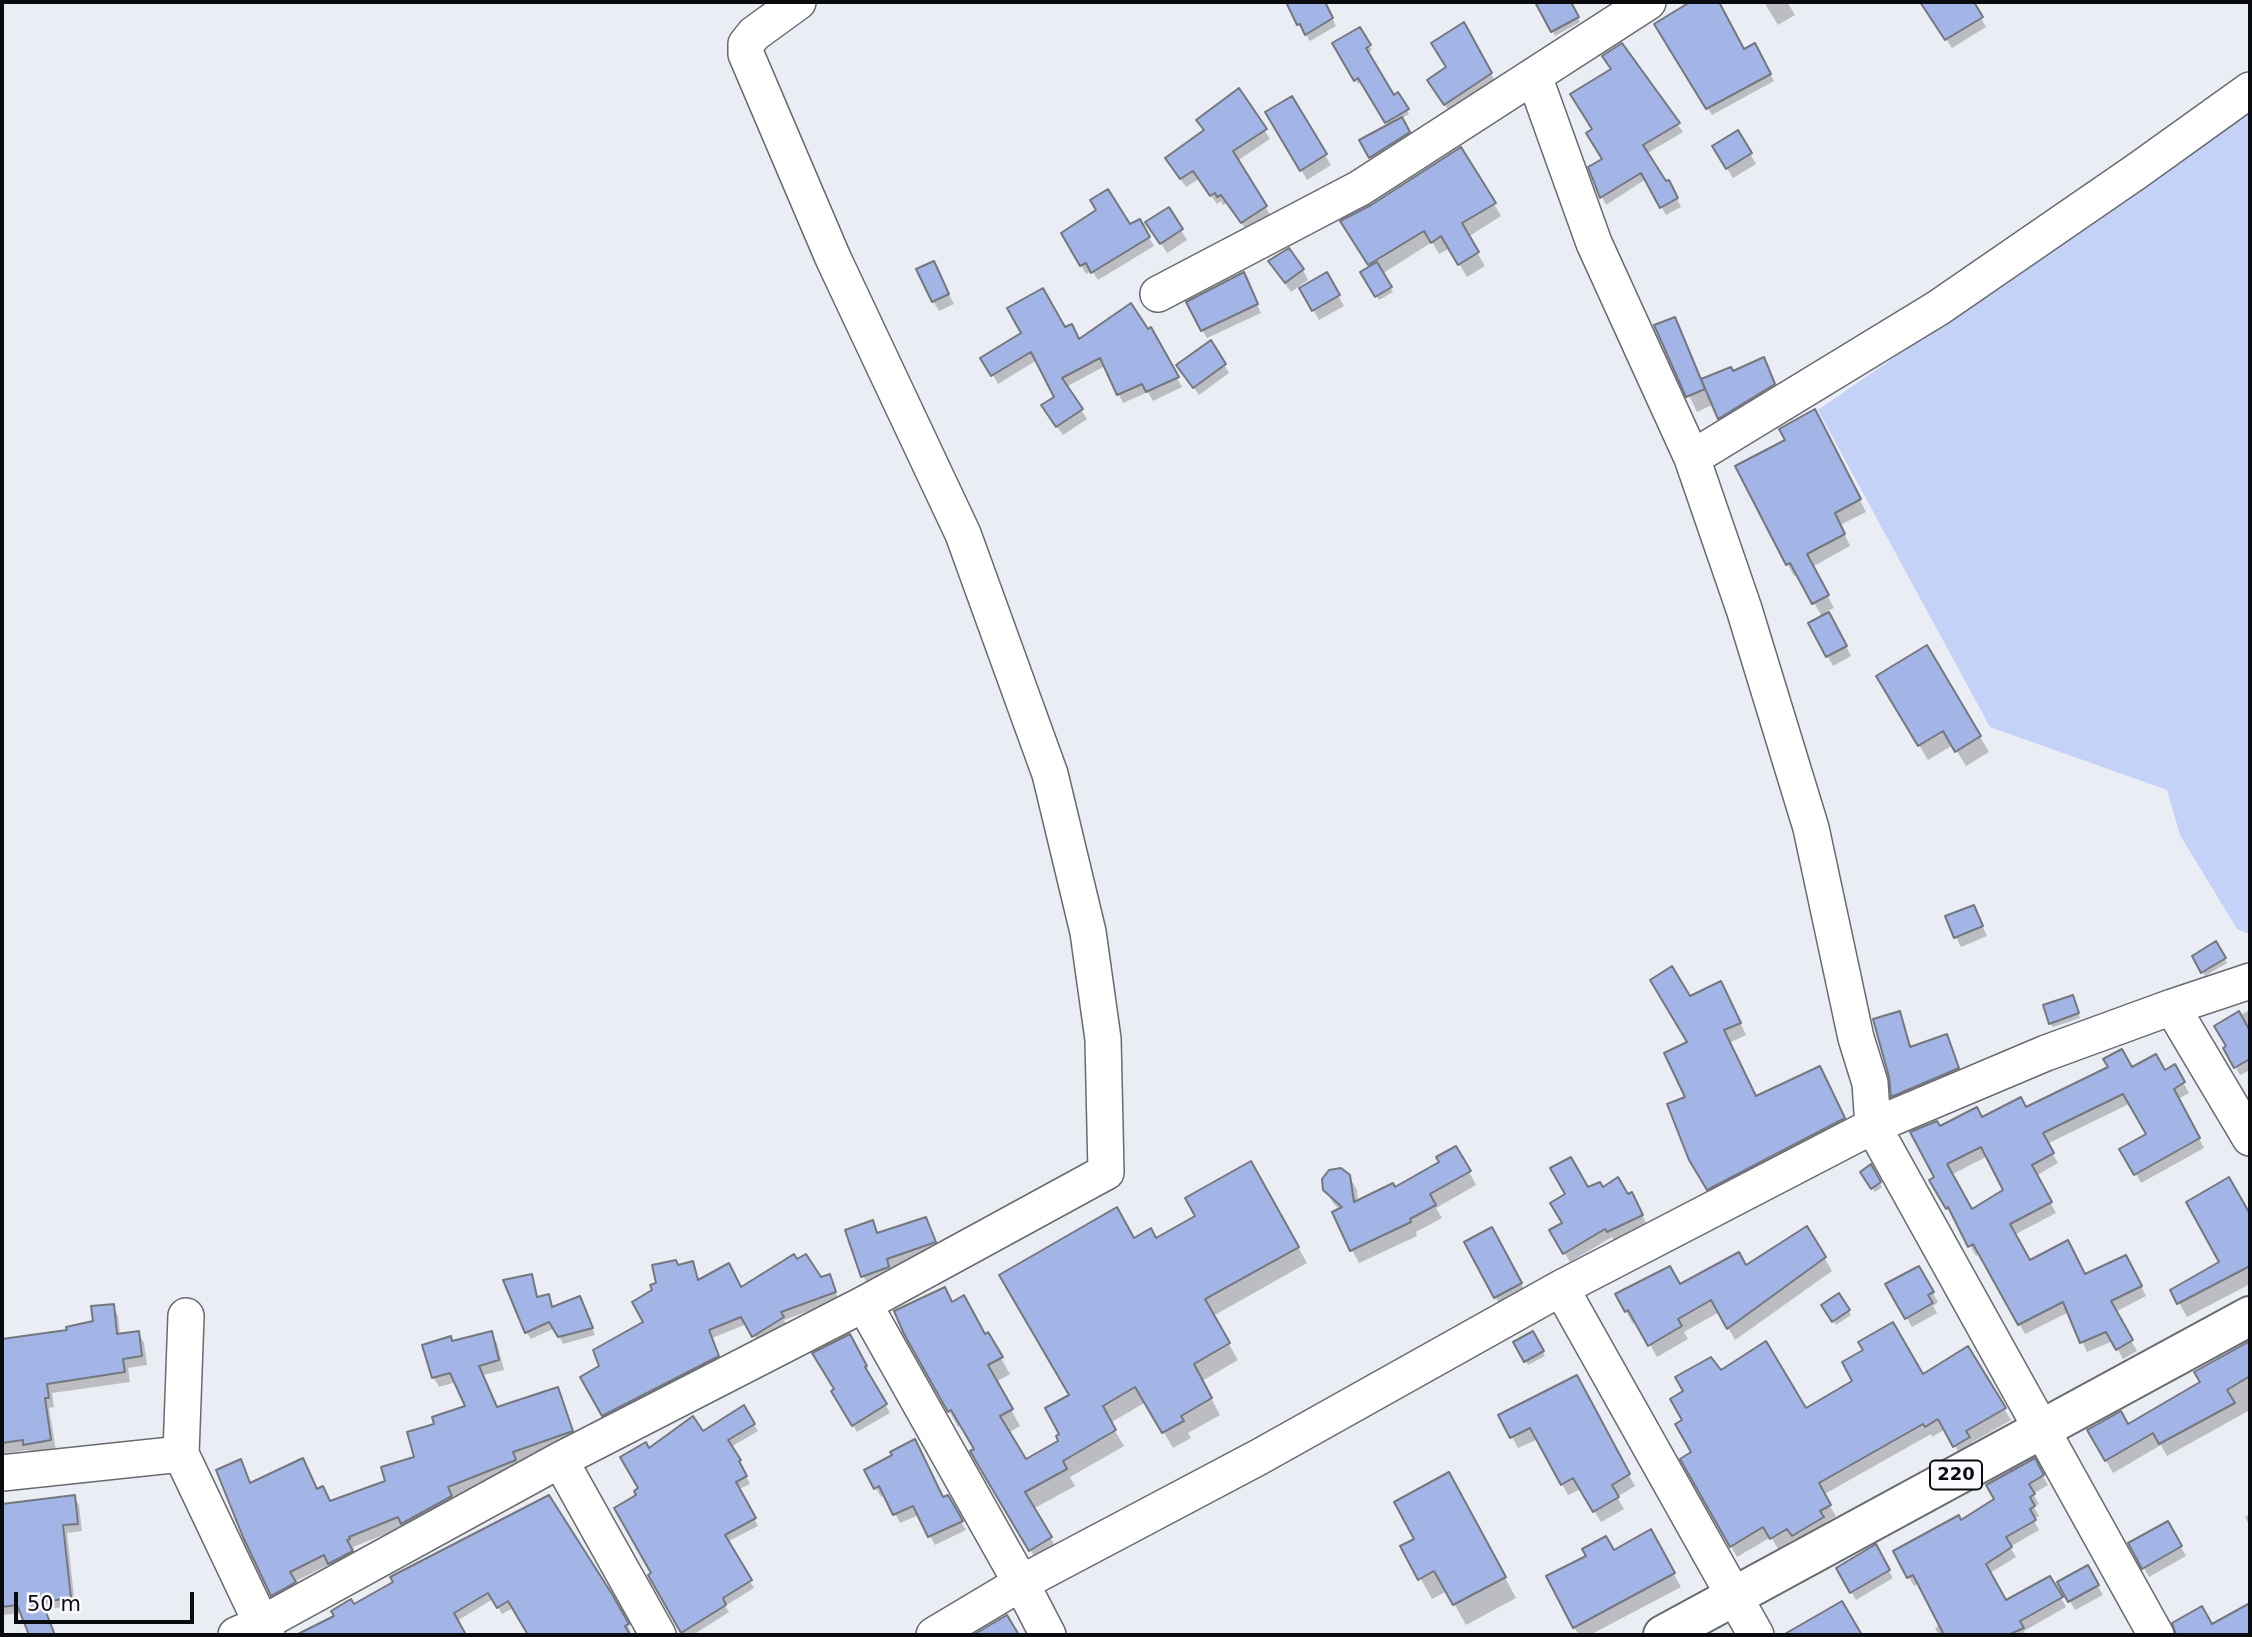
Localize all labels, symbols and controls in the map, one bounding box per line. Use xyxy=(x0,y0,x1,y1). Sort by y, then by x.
road number: 220 xyxy=(1930,1460,1982,1490)
scale bar xyxy=(18,1578,198,1622)
text: 50 m xyxy=(27,1592,81,1616)

